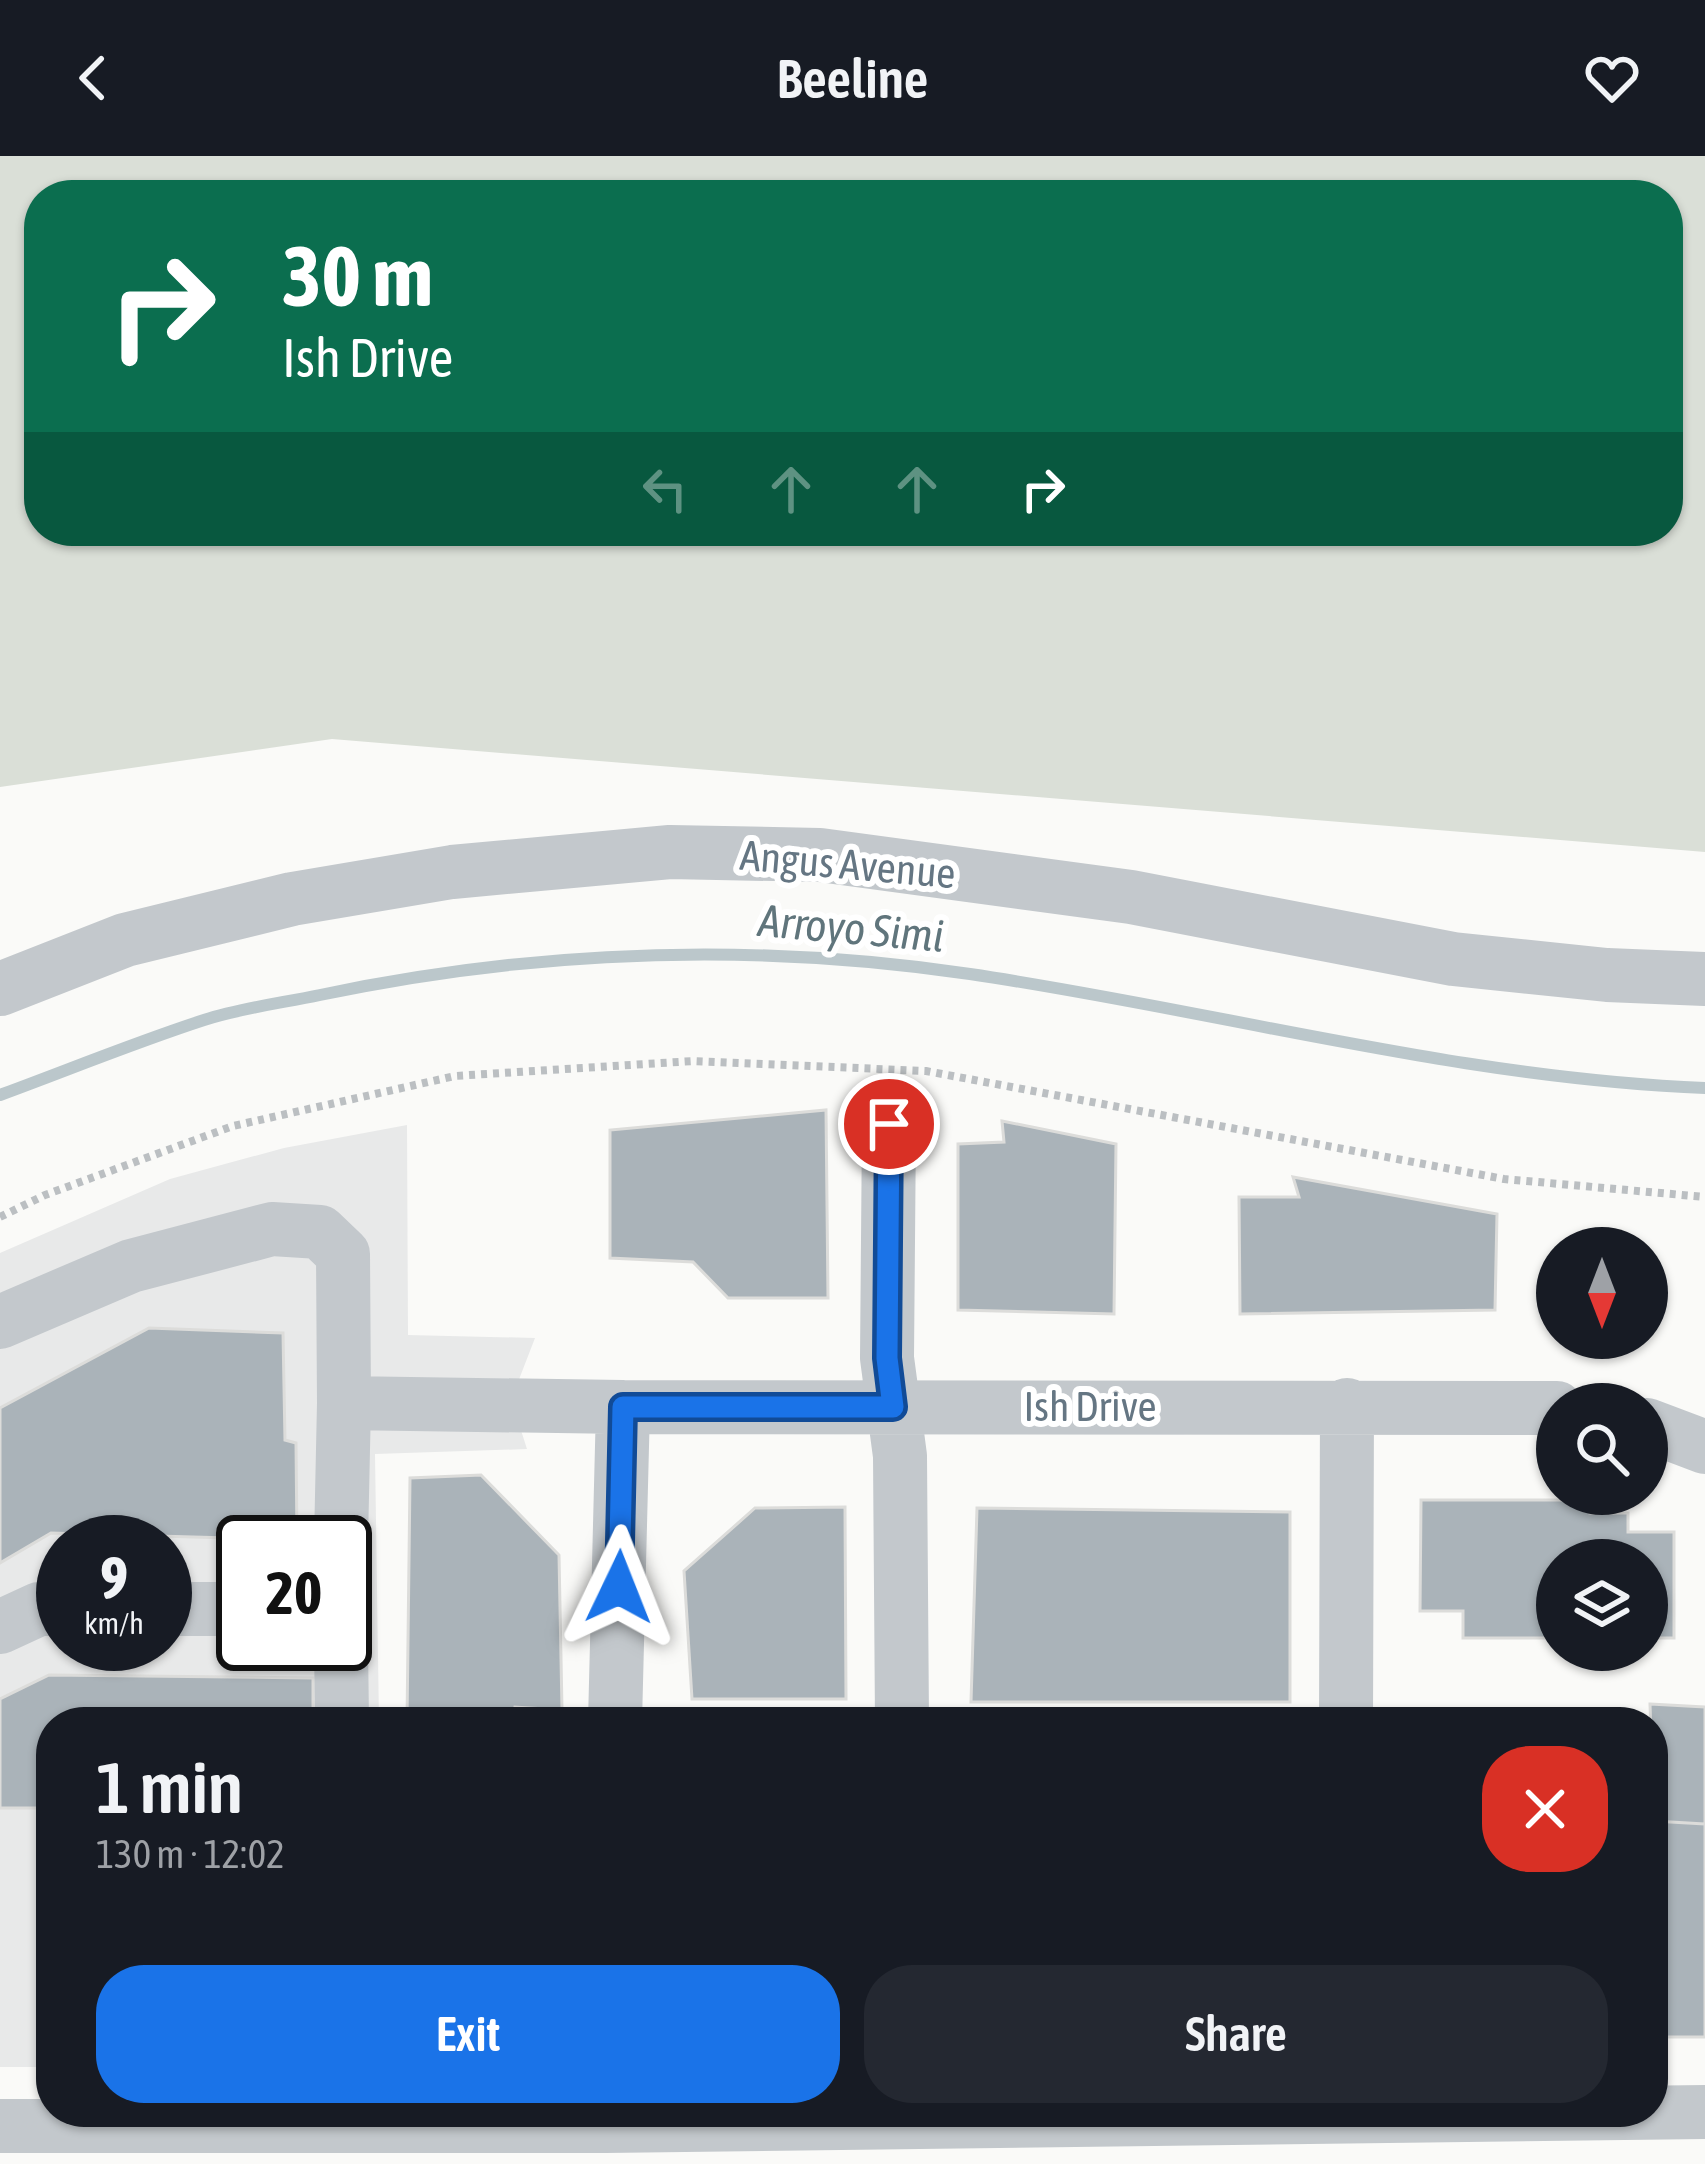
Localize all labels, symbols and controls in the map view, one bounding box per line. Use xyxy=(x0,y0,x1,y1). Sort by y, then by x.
icon: back xyxy=(60,45,126,111)
icon: heart xyxy=(1579,45,1645,111)
text: Beeline xyxy=(777,48,928,109)
icon: right xyxy=(84,228,240,384)
text: 30 m xyxy=(282,228,433,324)
text: Ish Drive xyxy=(282,327,453,388)
icon: left xyxy=(632,456,698,522)
icon: ahead xyxy=(758,456,824,522)
icon: ahead xyxy=(884,456,950,522)
icon: right xyxy=(1010,456,1076,522)
street label: Angus Avenue xyxy=(738,831,958,897)
water label: Arroyo Simi xyxy=(755,894,946,962)
pin xyxy=(838,1073,940,1175)
icon: arrive xyxy=(856,1091,922,1157)
north arrow xyxy=(1536,1227,1668,1359)
map controls xyxy=(1536,1227,1668,1671)
street label: Ish Drive xyxy=(1023,1382,1157,1430)
button: search xyxy=(1536,1383,1668,1515)
speed limit sign: 20 xyxy=(216,1515,372,1671)
position arrow xyxy=(556,1524,682,1650)
button: layers xyxy=(1536,1539,1668,1671)
text: 9 xyxy=(100,1543,128,1612)
text: km/h xyxy=(84,1606,144,1640)
text: 1 min xyxy=(96,1746,243,1828)
button: close xyxy=(1482,1746,1608,1872)
text: 130 m · 12:02 xyxy=(96,1832,285,1876)
button: Exit xyxy=(96,1965,840,2103)
button: Share xyxy=(864,1965,1608,2103)

